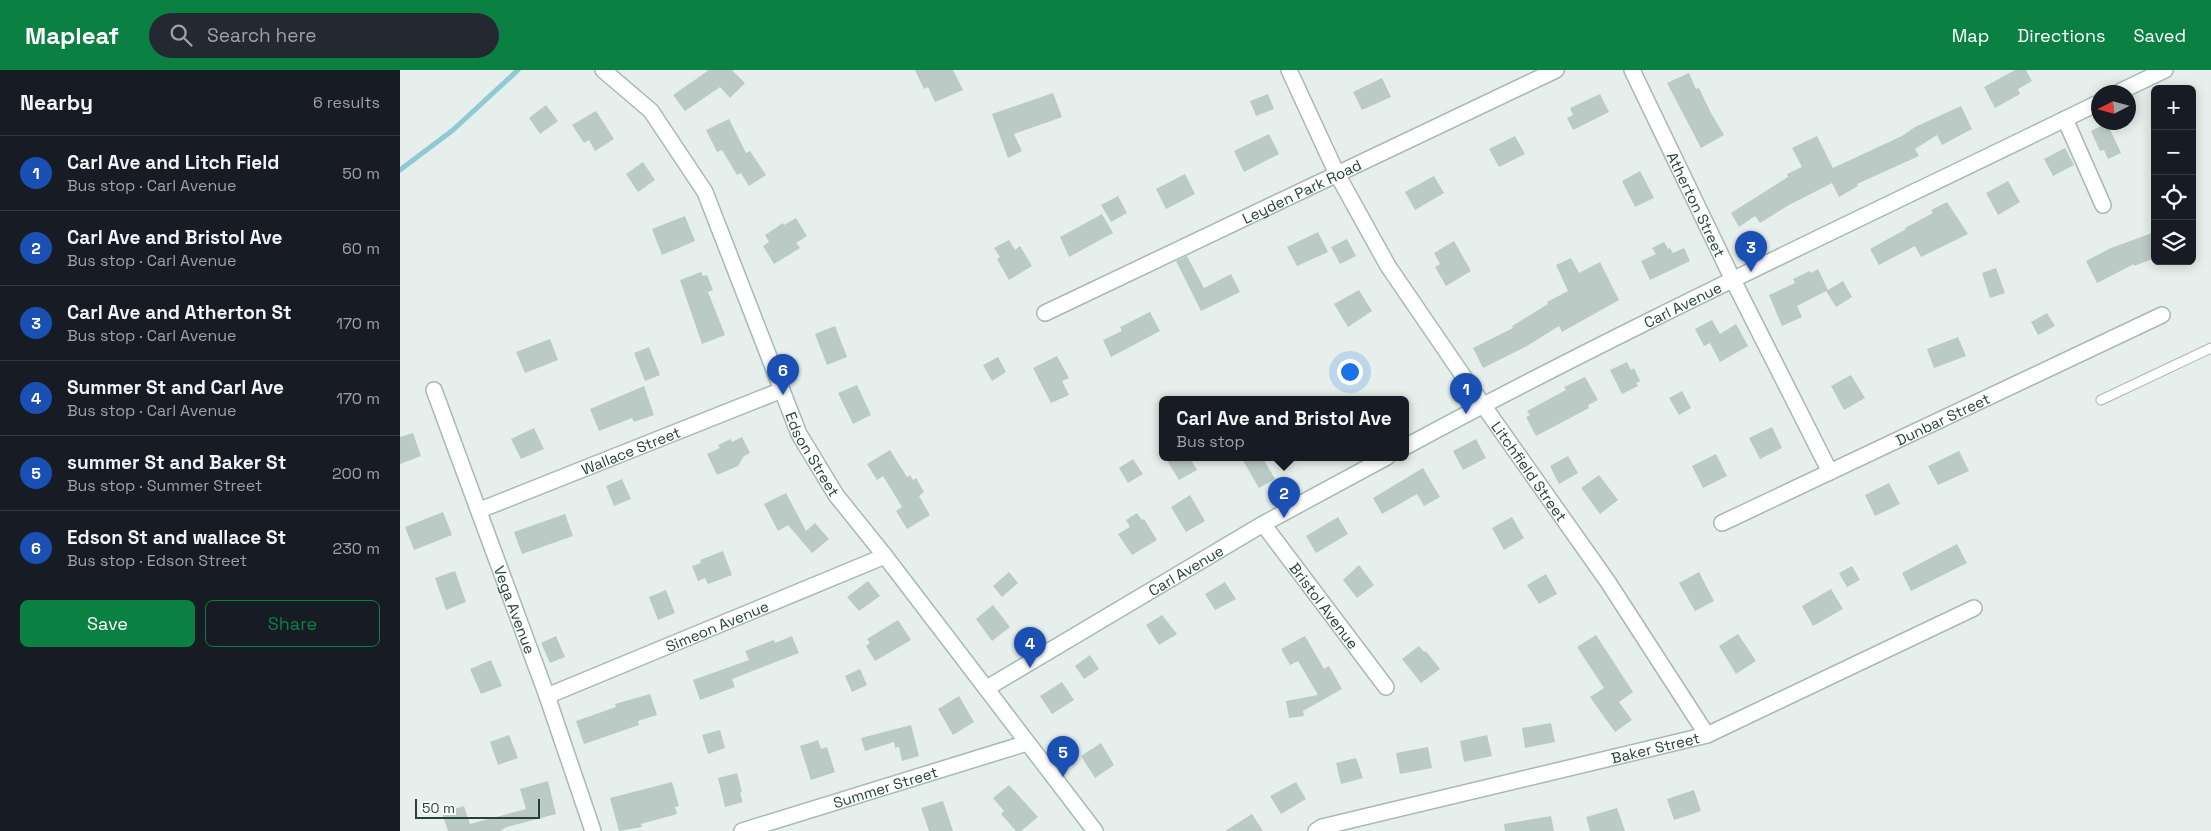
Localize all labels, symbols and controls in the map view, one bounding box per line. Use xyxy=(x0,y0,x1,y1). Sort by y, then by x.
search box xyxy=(149,13,499,58)
text: Mapleaf xyxy=(25,20,119,51)
icon: search xyxy=(167,21,195,49)
text: Search here xyxy=(207,23,317,48)
text: Map xyxy=(1952,24,1989,47)
text: Directions xyxy=(2017,24,2106,47)
text: Saved xyxy=(2134,24,2186,47)
north arrow xyxy=(2091,85,2136,130)
map controls xyxy=(2151,85,2196,265)
button: + xyxy=(2151,85,2196,130)
text: Nearby xyxy=(20,89,93,116)
text: 6 results xyxy=(313,92,380,113)
button: − xyxy=(2151,130,2196,175)
street label: Atherton Street xyxy=(1663,148,1730,260)
text: Carl Ave and Litch Field xyxy=(67,150,280,175)
street label: Leyden Park Road xyxy=(1239,155,1364,227)
text: 1 xyxy=(32,163,40,184)
text: 50 m xyxy=(342,163,380,184)
text: Bus stop · Carl Avenue xyxy=(67,175,236,196)
button: locate xyxy=(2151,175,2196,220)
button: layers xyxy=(2151,220,2196,265)
text: Carl Ave and Bristol Ave xyxy=(67,225,282,250)
pin: 3 xyxy=(1735,231,1767,272)
text: 2 xyxy=(31,238,41,259)
text: 60 m xyxy=(342,238,380,259)
text: Bus stop · Carl Avenue xyxy=(67,250,236,271)
street label: Carl Avenue xyxy=(1640,277,1725,332)
text: Carl Ave and Atherton St xyxy=(67,300,292,325)
text: 3 xyxy=(31,313,41,334)
text: 170 m xyxy=(336,313,380,334)
text: Bus stop · Carl Avenue xyxy=(67,325,236,346)
pin: 6 xyxy=(767,354,799,395)
your location xyxy=(1337,359,1363,385)
pin: 1 xyxy=(1450,373,1482,414)
text: Summer St and Carl Ave xyxy=(67,375,284,400)
text: 4 xyxy=(31,388,41,409)
text: 170 m xyxy=(336,388,380,409)
street label: Dunbar Street xyxy=(1892,388,1993,449)
popup xyxy=(1159,396,1409,461)
text: Bus stop · Carl Avenue xyxy=(67,400,236,421)
text: Carl Ave and Bristol Ave xyxy=(1176,406,1392,431)
street label: Edson Street xyxy=(782,409,844,500)
street label: Litchfield Street xyxy=(1488,417,1572,525)
street label: Wallace Street xyxy=(578,422,683,478)
text: Bus stop xyxy=(1176,431,1245,452)
text: summer St and Baker St xyxy=(67,450,286,475)
text: 5 xyxy=(31,463,41,484)
text: 200 m xyxy=(332,463,380,484)
text: Bus stop · Summer Street xyxy=(67,475,262,496)
pin: 2 xyxy=(1268,477,1300,518)
text: Edson St and wallace St xyxy=(67,525,286,550)
text: 6 xyxy=(31,538,41,559)
text: 230 m xyxy=(333,538,380,559)
street label: Carl Avenue xyxy=(1144,540,1227,600)
text: Bus stop · Edson Street xyxy=(67,550,247,571)
street label: Bristol Avenue xyxy=(1286,558,1363,652)
street label: Vega Avenue xyxy=(490,563,540,656)
street label: Simeon Avenue xyxy=(663,596,771,655)
button: Save xyxy=(20,600,195,647)
button: Share xyxy=(205,600,380,647)
pin: 4 xyxy=(1014,627,1046,668)
street label: Baker Street xyxy=(1609,728,1702,767)
pin: 5 xyxy=(1047,736,1079,777)
street label: Summer Street xyxy=(831,762,940,812)
scale bar xyxy=(415,796,540,819)
text: 50 m xyxy=(422,799,455,817)

